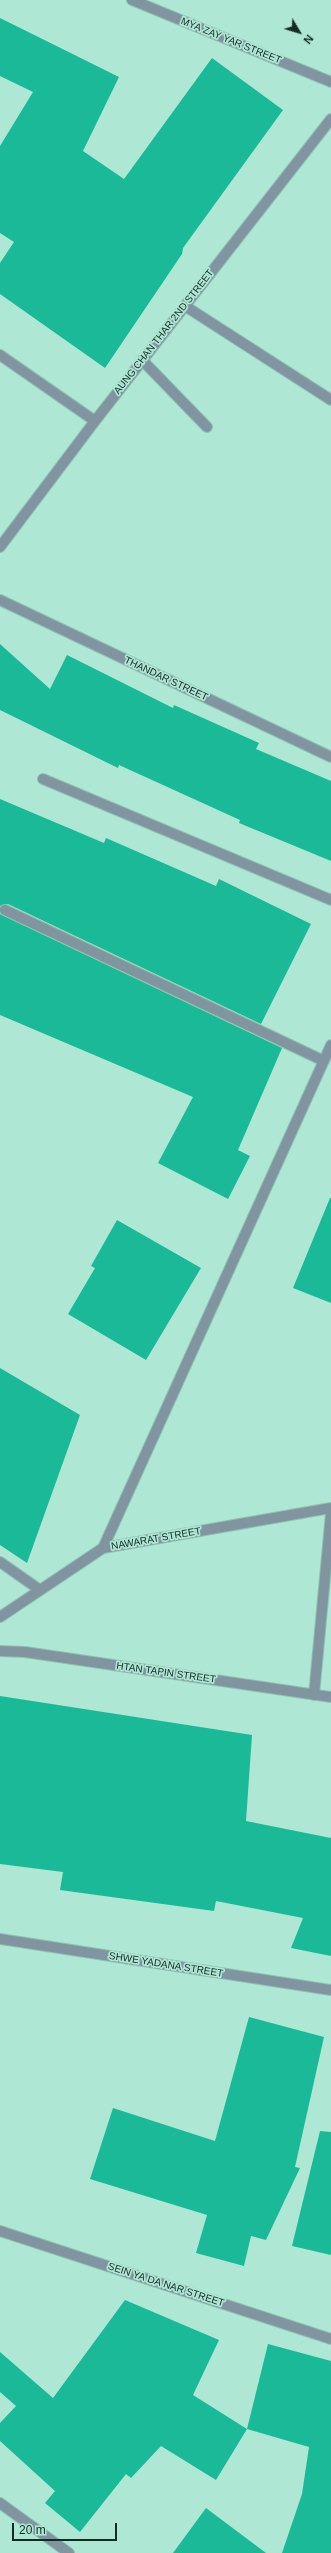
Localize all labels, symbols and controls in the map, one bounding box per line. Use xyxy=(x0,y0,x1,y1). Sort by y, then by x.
north arrow xyxy=(279,12,319,52)
street label: MYA ZAY YAR STREET xyxy=(179,15,283,67)
text: N xyxy=(301,33,316,46)
street label: AUNG CHAN THAR 2ND STREET xyxy=(112,267,216,397)
street label: THANDAR STREET xyxy=(122,654,210,704)
street label: NAWARAT STREET xyxy=(110,1525,202,1553)
street label: HTAN TAPIN STREET xyxy=(116,1660,216,1686)
street label: SHWE YADANA STREET xyxy=(108,1950,224,1980)
street label: SEIN YA DA NAR STREET xyxy=(106,2261,226,2309)
scale bar xyxy=(14,2515,119,2541)
text: 20 m xyxy=(19,2523,46,2537)

